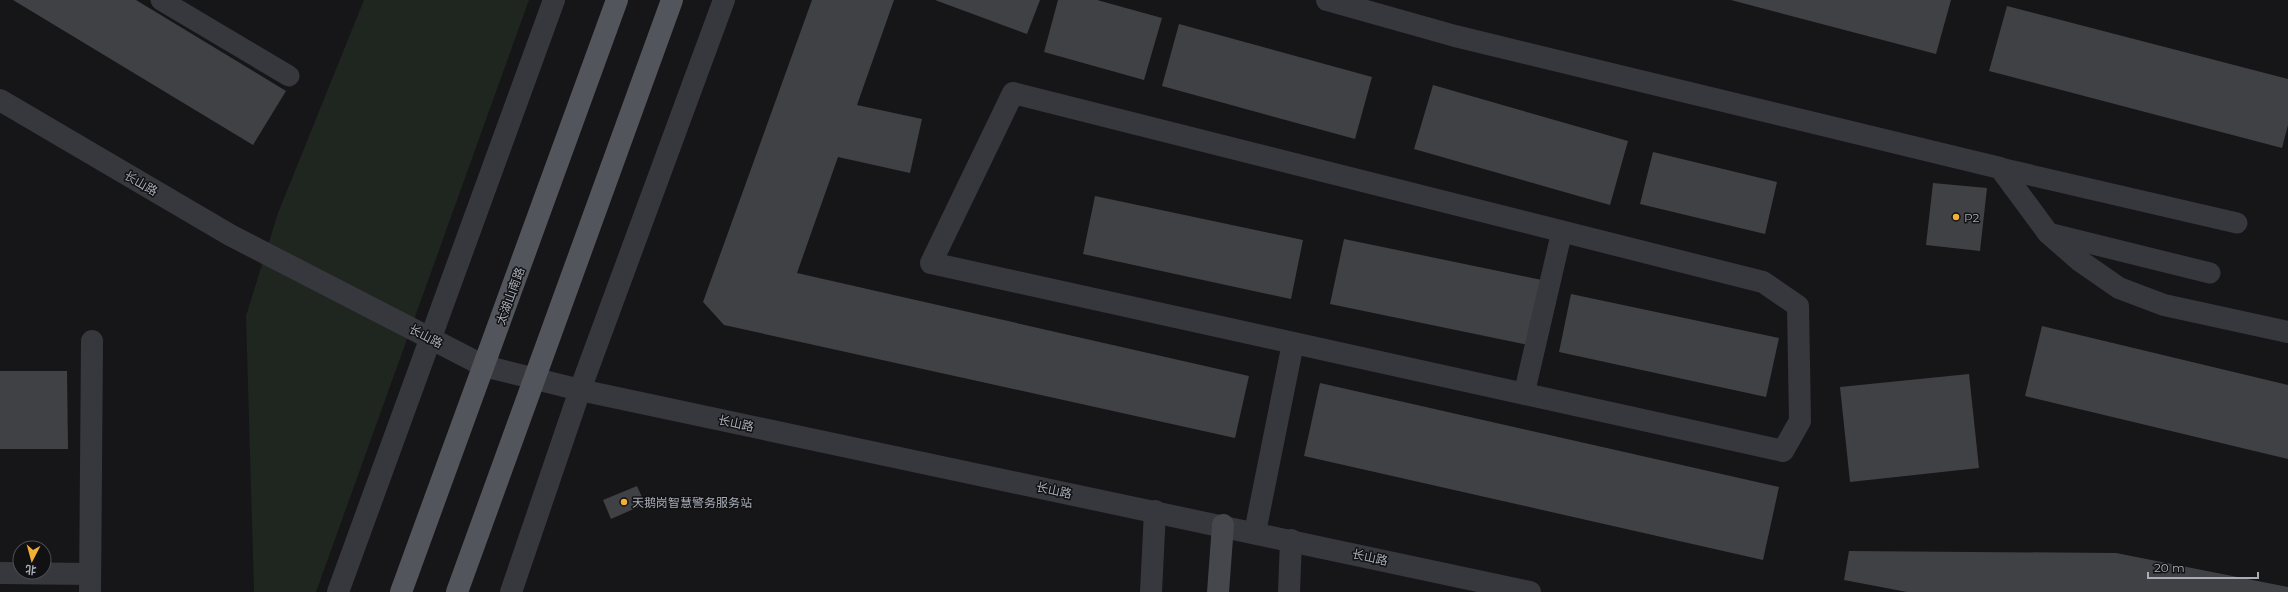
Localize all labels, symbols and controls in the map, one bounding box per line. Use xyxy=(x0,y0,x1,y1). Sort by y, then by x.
street label: 长山路 xyxy=(122,168,160,198)
place label: P2 xyxy=(1964,210,1980,225)
marker: P2 xyxy=(1951,212,1961,222)
street label: 太湖山南路 xyxy=(493,265,527,327)
street label: 长山路 xyxy=(407,321,445,351)
street label: 长山路 xyxy=(717,412,755,434)
street label: 长山路 xyxy=(1035,479,1073,501)
place label: 天鹅岗智慧警务服务站 xyxy=(632,495,752,510)
marker: 天鹅岗智慧警务服务站 xyxy=(619,497,629,507)
north arrow xyxy=(12,540,52,580)
street label: 长山路 xyxy=(1351,546,1389,568)
scale bar xyxy=(2148,554,2258,580)
text: 20 m xyxy=(2154,560,2185,575)
text: 北 xyxy=(25,562,37,577)

